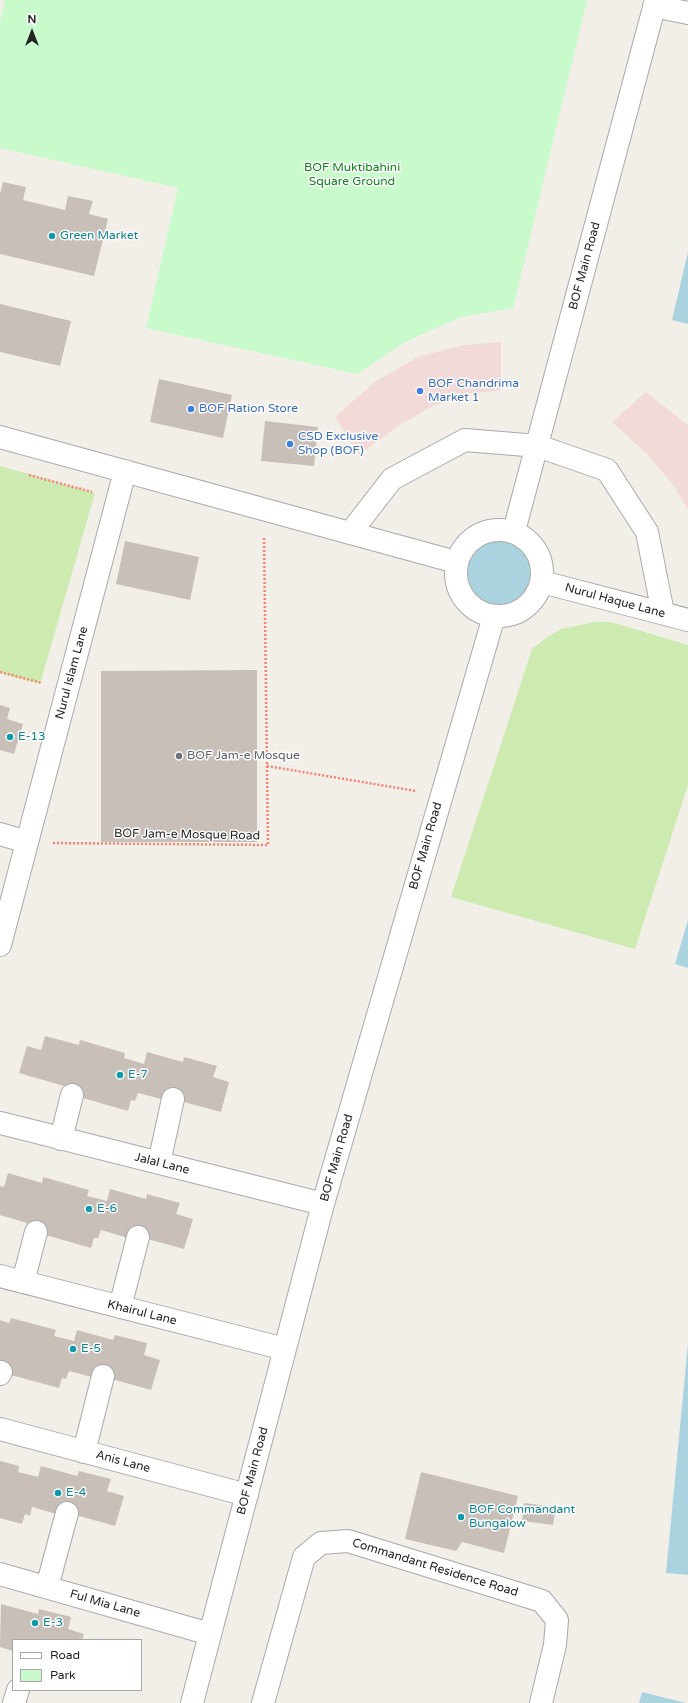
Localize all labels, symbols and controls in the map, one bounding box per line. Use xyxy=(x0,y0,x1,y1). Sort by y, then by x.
north arrow xyxy=(12,12,52,52)
text: N xyxy=(28,13,36,26)
park label: BOF Muktibahini Square Ground xyxy=(304,161,400,189)
street label: BOF Main Road xyxy=(566,220,604,312)
place label: Green Market xyxy=(60,229,138,243)
marker: Green Market xyxy=(47,231,57,241)
place label: BOF Chandrima Market 1 xyxy=(428,377,519,405)
marker: BOF Chandrima Market 1 xyxy=(415,386,425,396)
place label: BOF Ration Store xyxy=(199,402,298,416)
marker: BOF Ration Store xyxy=(186,404,196,414)
place label: CSD Exclusive Shop (BOF) xyxy=(298,430,378,458)
marker: CSD Exclusive Shop (BOF) xyxy=(285,439,295,449)
street label: Nurul Haque Lane xyxy=(563,581,667,621)
street label: Nurul Islam Lane xyxy=(53,625,91,721)
place label: E-13 xyxy=(18,730,46,744)
marker: E-13 xyxy=(5,732,15,742)
place label: BOF Jam-e Mosque xyxy=(187,749,300,763)
marker: BOF Jam-e Mosque xyxy=(174,751,184,761)
street label: BOF Main Road xyxy=(407,801,445,891)
street label: BOF Jam-e Mosque Road xyxy=(114,827,260,843)
place label: E-7 xyxy=(128,1068,148,1082)
marker: E-7 xyxy=(115,1070,125,1080)
street label: BOF Main Road xyxy=(318,1113,356,1203)
street label: Jalal Lane xyxy=(133,1150,191,1178)
place label: E-6 xyxy=(97,1202,117,1216)
marker: E-6 xyxy=(84,1204,94,1214)
street label: Khairul Lane xyxy=(106,1297,178,1329)
place label: E-5 xyxy=(81,1342,101,1356)
marker: E-5 xyxy=(68,1344,78,1354)
street label: BOF Main Road xyxy=(234,1425,272,1517)
street label: Anis Lane xyxy=(94,1448,152,1476)
place label: E-4 xyxy=(66,1486,86,1500)
marker: E-4 xyxy=(53,1488,63,1498)
place label: BOF Commandant Bungalow xyxy=(469,1503,575,1531)
marker: BOF Commandant Bungalow xyxy=(456,1512,466,1522)
street label: Commandant Residence Road xyxy=(350,1536,520,1600)
street label: Ful Mia Lane xyxy=(68,1587,142,1621)
place label: E-3 xyxy=(43,1616,63,1630)
marker: E-3 xyxy=(30,1618,40,1628)
legend xyxy=(12,1639,142,1691)
text: Road xyxy=(50,1648,80,1662)
text: Park xyxy=(50,1668,76,1682)

